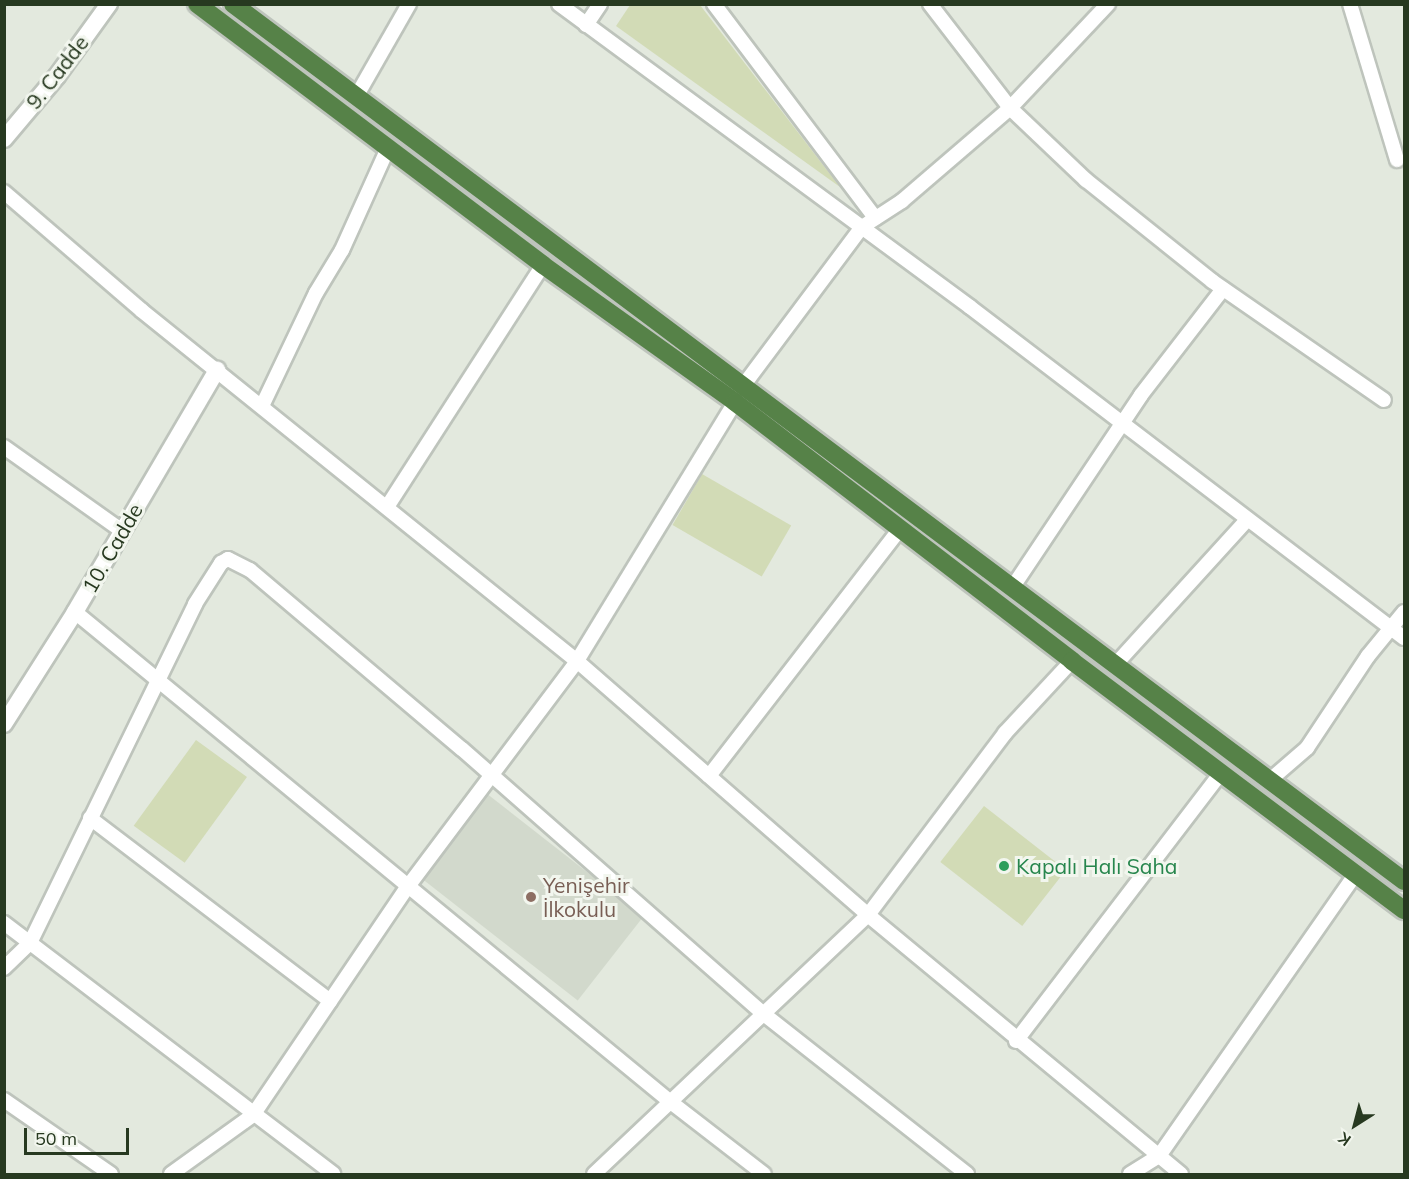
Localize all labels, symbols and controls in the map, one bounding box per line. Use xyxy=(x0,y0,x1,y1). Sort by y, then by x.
street label: 9. Cadde xyxy=(21,30,93,114)
street label: 10. Cadde xyxy=(76,499,148,597)
place label: Kapalı Halı Saha xyxy=(1016,853,1177,879)
marker: Kapalı Halı Saha xyxy=(997,859,1011,873)
place label: Yenişehir İlkokulu xyxy=(543,872,630,922)
marker: Yenişehir İlkokulu xyxy=(524,890,538,904)
north arrow xyxy=(1325,1095,1385,1155)
scale bar xyxy=(27,1116,132,1154)
text: 50 m xyxy=(35,1127,77,1150)
text: K xyxy=(1334,1128,1355,1151)

